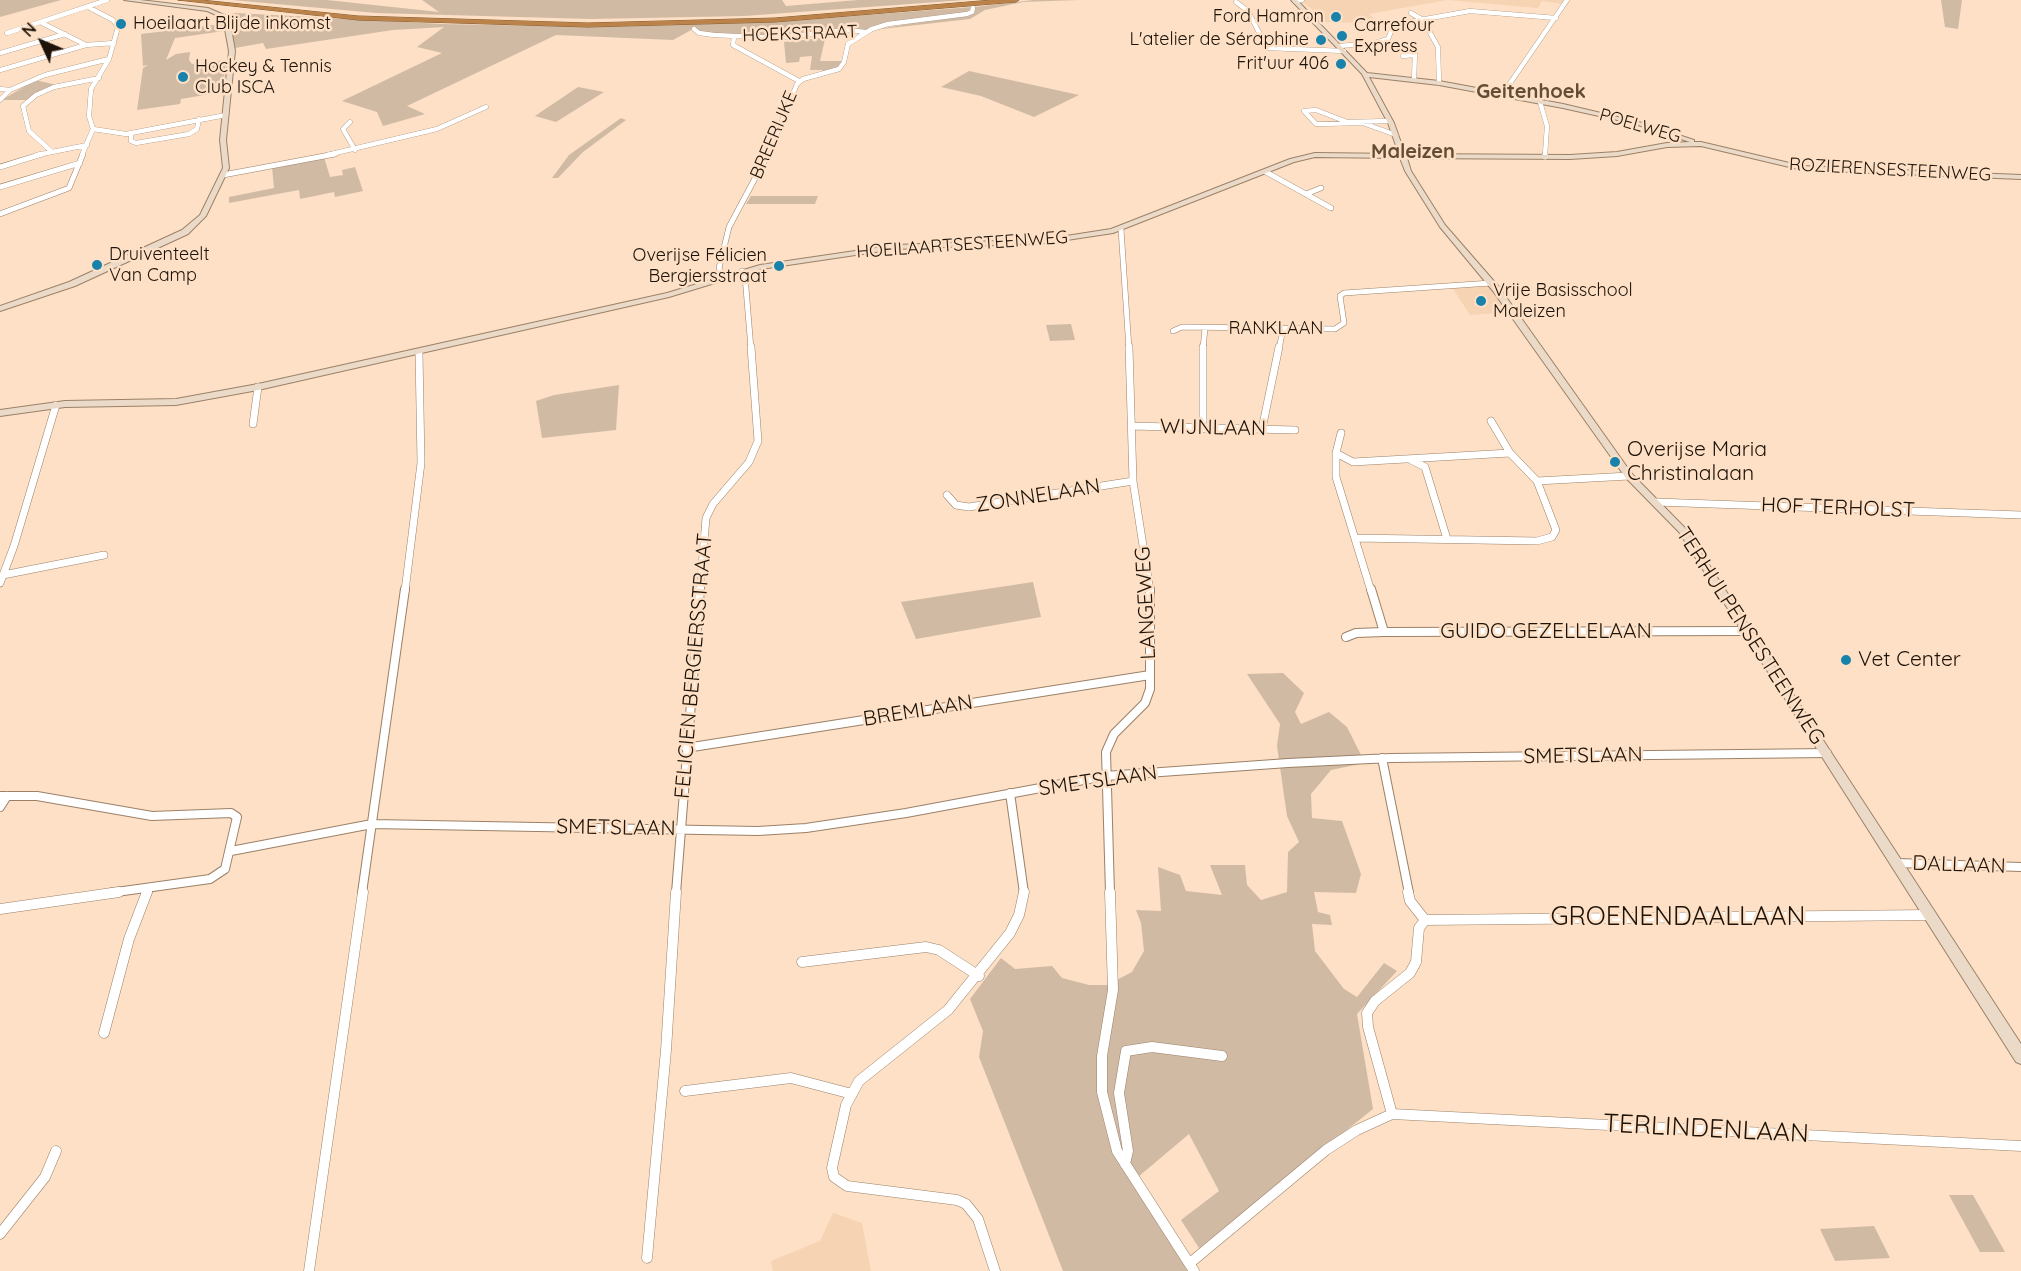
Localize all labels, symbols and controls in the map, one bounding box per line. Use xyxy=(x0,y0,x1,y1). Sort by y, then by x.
place label: Ford Hamron xyxy=(1213,6,1324,28)
marker: Ford Hamron xyxy=(1329,10,1343,24)
north arrow xyxy=(12,12,72,72)
place label: Hoeilaart Blijde inkomst xyxy=(133,13,331,35)
place label: Carrefour Express xyxy=(1354,15,1434,57)
marker: Hoeilaart Blijde inkomst xyxy=(114,17,128,31)
text: N xyxy=(18,18,40,41)
street label: HOEKSTRAAT xyxy=(742,21,858,47)
place label: L'atelier de Séraphine xyxy=(1129,29,1309,51)
marker: Carrefour Express xyxy=(1335,29,1349,43)
marker: L'atelier de Séraphine xyxy=(1314,33,1328,47)
place label: Frit'uur 406 xyxy=(1236,53,1329,75)
place label: Hockey & Tennis Club ISCA xyxy=(195,56,332,98)
marker: Frit'uur 406 xyxy=(1334,57,1348,71)
marker: Hockey & Tennis Club ISCA xyxy=(176,70,190,84)
district label: Geitenhoek xyxy=(1476,80,1586,104)
street label: BREERIJKE xyxy=(746,88,802,182)
street label: POELWEG xyxy=(1597,104,1683,148)
district label: Maleizen xyxy=(1371,140,1455,164)
street label: ROZIERENSESTEENWEG xyxy=(1789,154,1991,186)
street label: HOEILAARTSESTEENWEG xyxy=(856,227,1068,263)
place label: Druiventeelt Van Camp xyxy=(109,244,210,286)
place label: Overijse Félicien Bergiersstraat xyxy=(633,245,767,288)
marker: Druiventeelt Van Camp xyxy=(90,258,104,272)
marker: Overijse Félicien Bergiersstraat xyxy=(772,259,786,273)
place label: Vrije Basisschool Maleizen xyxy=(1493,280,1633,322)
marker: Vrije Basisschool Maleizen xyxy=(1474,294,1488,308)
street label: RANKLAAN xyxy=(1229,318,1323,340)
street label: WIJNLAAN xyxy=(1160,414,1266,442)
place label: Overijse Maria Christinalaan xyxy=(1627,437,1767,487)
marker: Overijse Maria Christinalaan xyxy=(1608,455,1622,469)
street label: ZONNELAAN xyxy=(974,474,1102,518)
street label: HOF TERHOLST xyxy=(1760,493,1916,523)
street label: TERHULPENSESTEENWEG xyxy=(1670,523,1830,749)
street label: FELICIEN BERGIERSSTRAAT xyxy=(670,532,718,800)
street label: LANGEWEG xyxy=(1130,546,1162,660)
street label: GUIDO GEZELLELAAN xyxy=(1440,619,1652,645)
place label: Vet Center xyxy=(1858,647,1961,673)
marker: Vet Center xyxy=(1839,653,1853,667)
street label: BREMLAAN xyxy=(861,690,975,732)
street label: SMETSLAAN xyxy=(1523,742,1643,770)
street label: SMETSLAAN xyxy=(1037,760,1159,802)
street label: SMETSLAAN xyxy=(556,814,676,842)
street label: DALLAAN xyxy=(1912,851,2006,879)
street label: GROENENDAALLAAN xyxy=(1551,901,1805,933)
street label: TERLINDENLAAN xyxy=(1602,1108,1810,1150)

